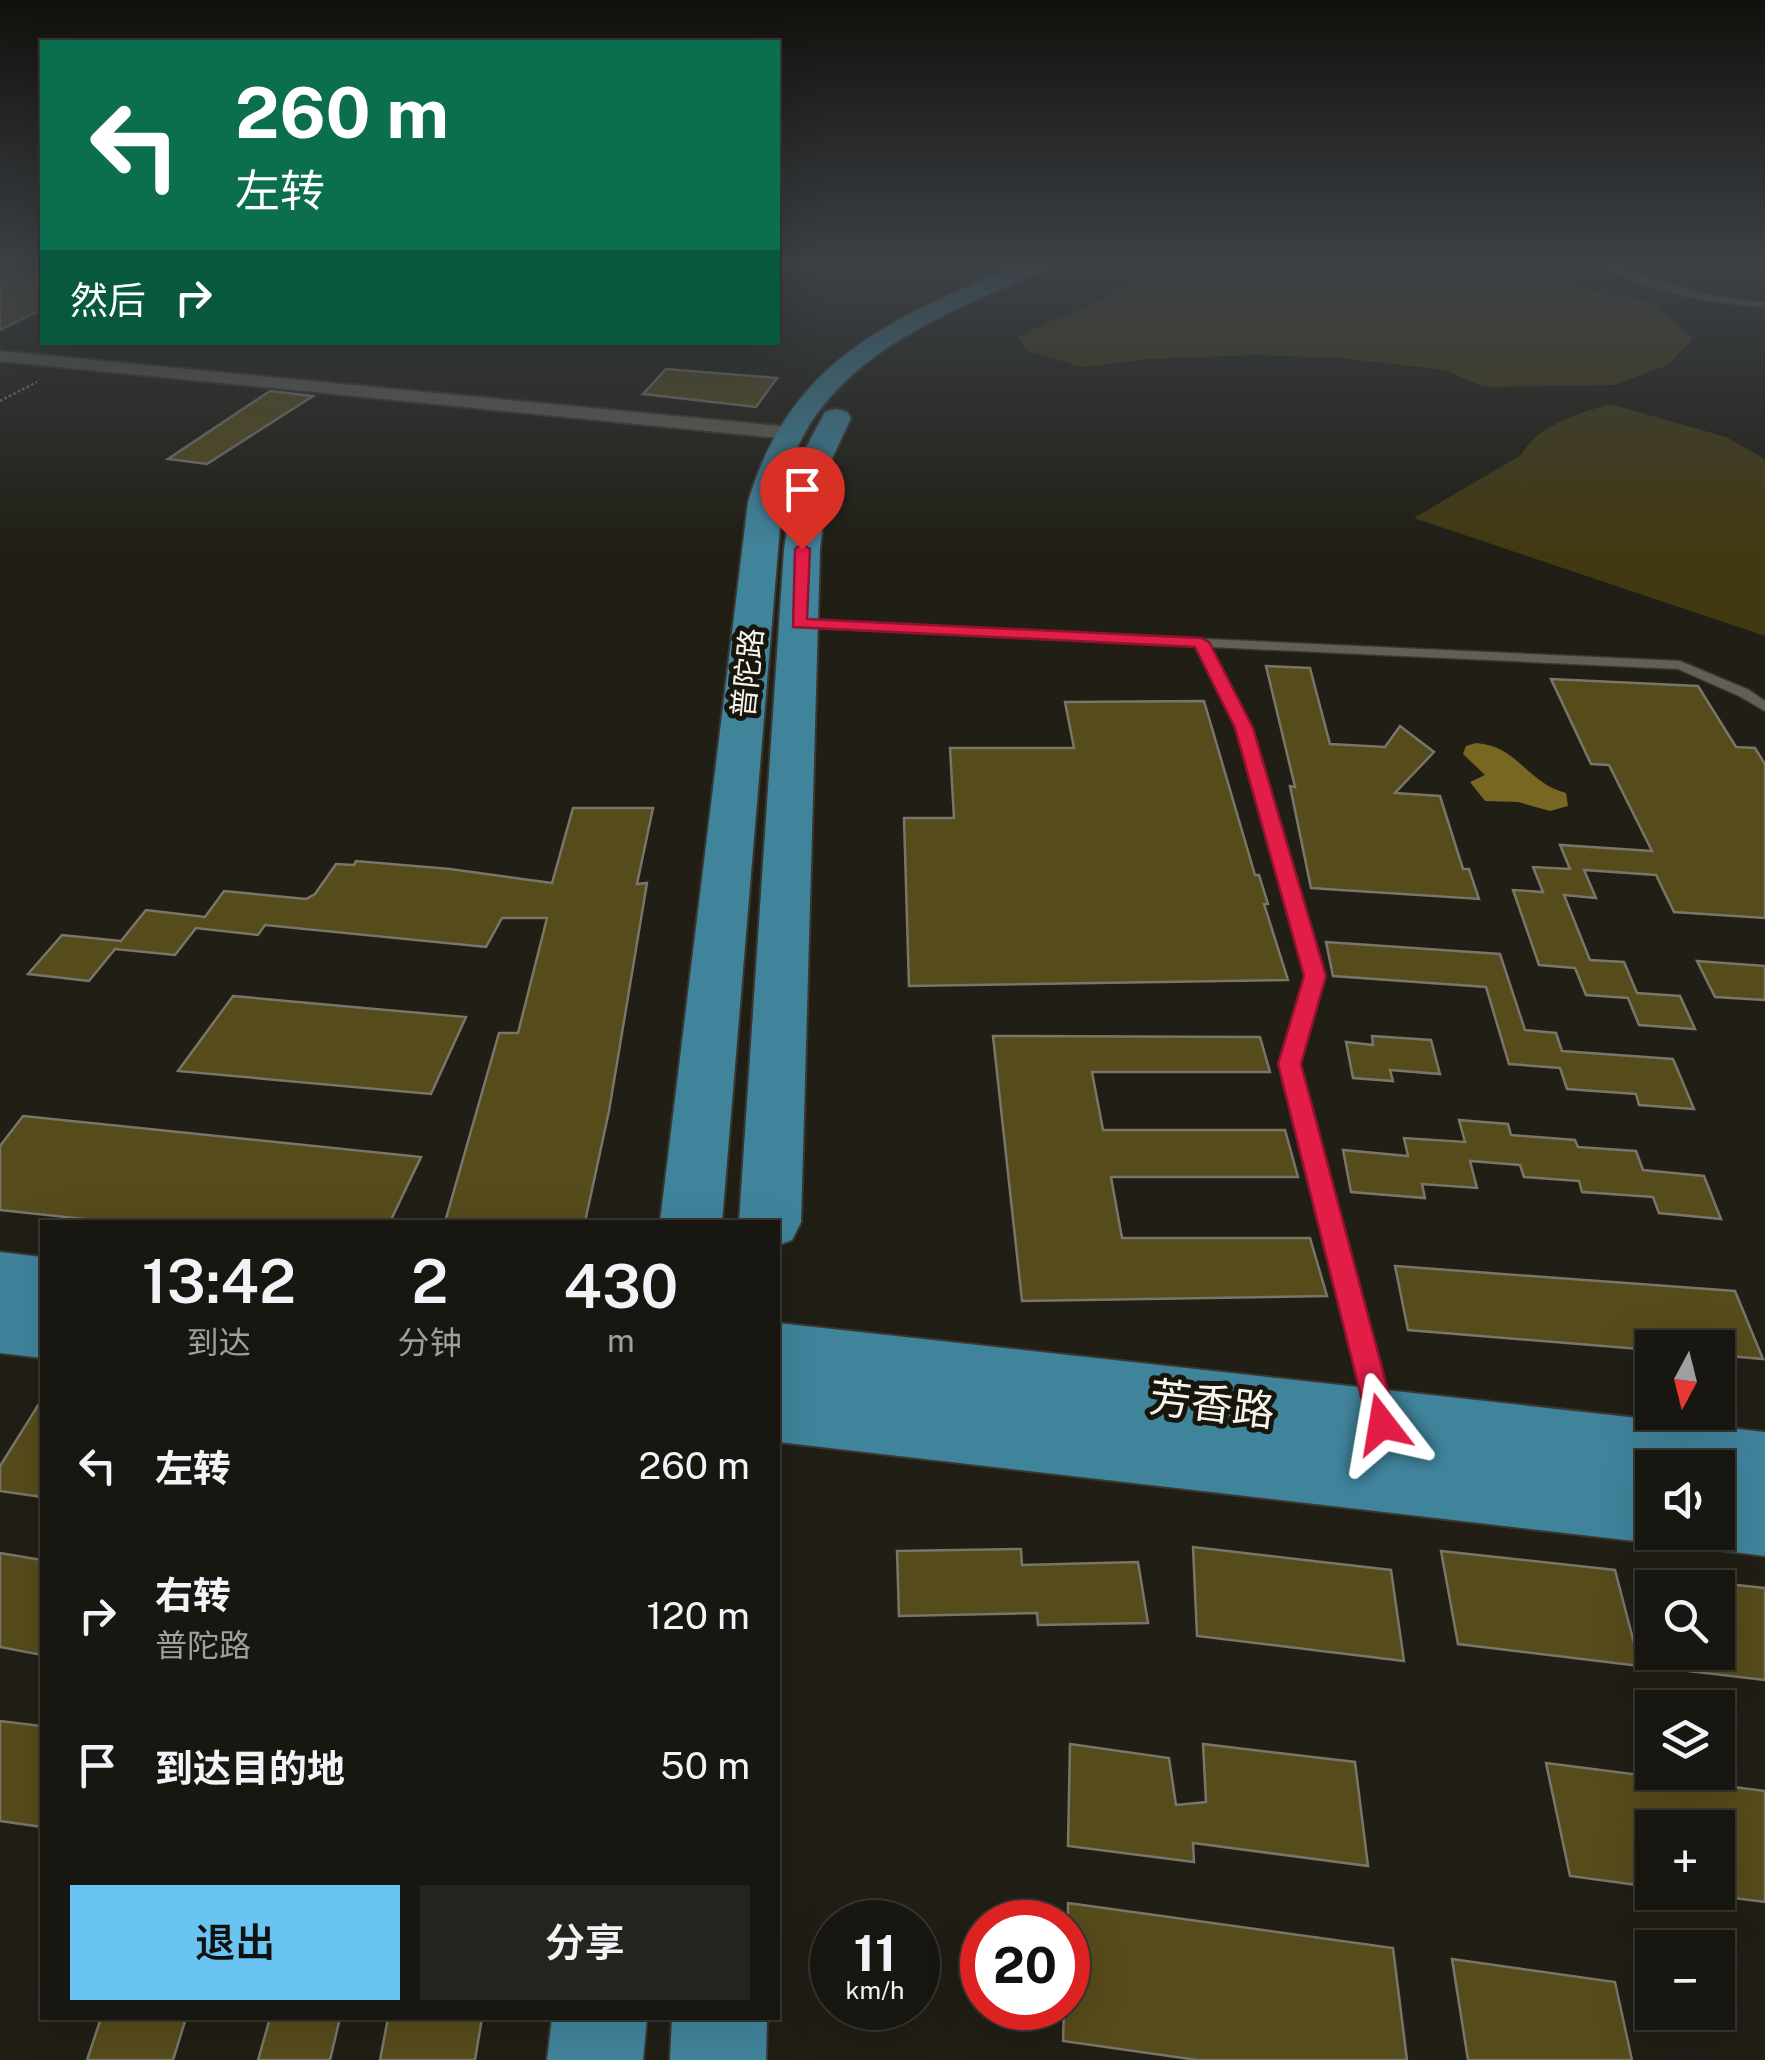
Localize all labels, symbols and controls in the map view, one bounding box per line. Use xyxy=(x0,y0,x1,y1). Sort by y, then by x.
text: 260 m xyxy=(235,71,449,154)
icon: left xyxy=(70,80,200,210)
text: 左转 xyxy=(235,164,325,217)
icon: right xyxy=(166,270,221,325)
text: 然后 xyxy=(70,278,146,323)
pin xyxy=(760,447,845,550)
icon: arrive xyxy=(775,462,830,517)
street label: 普陀路 xyxy=(724,626,770,720)
text: 13:42 xyxy=(142,1246,296,1317)
text: 2 xyxy=(411,1246,448,1317)
text: 430 xyxy=(563,1251,678,1322)
text: m xyxy=(607,1322,635,1359)
text: 到达 xyxy=(187,1324,251,1361)
text: 分钟 xyxy=(398,1324,462,1361)
north arrow xyxy=(1635,1330,1735,1430)
map controls xyxy=(1635,1330,1735,2030)
street label: 芳香路 xyxy=(1147,1372,1278,1435)
position arrow xyxy=(1330,1372,1434,1476)
icon: left xyxy=(70,1438,125,1493)
text: 260 m xyxy=(639,1443,750,1488)
text: 左转 xyxy=(155,1446,231,1491)
button: sound xyxy=(1635,1450,1735,1550)
button: search xyxy=(1635,1570,1735,1670)
text: 右转 xyxy=(155,1573,231,1618)
icon: right xyxy=(70,1588,125,1643)
text: 120 m xyxy=(647,1593,750,1638)
text: 普陀路 xyxy=(155,1627,251,1664)
button: layers xyxy=(1635,1690,1735,1790)
icon: arrive xyxy=(70,1738,125,1793)
text: 50 m xyxy=(660,1743,750,1788)
text: 到达目的地 xyxy=(155,1746,345,1791)
button: + xyxy=(1635,1810,1735,1910)
button: 退出 xyxy=(70,1885,400,2000)
button: 分享 xyxy=(420,1885,750,2000)
speed limit sign: 20 xyxy=(960,1900,1090,2030)
text: 11 xyxy=(854,1923,896,1982)
button: − xyxy=(1635,1930,1735,2030)
text: km/h xyxy=(846,1975,904,2005)

